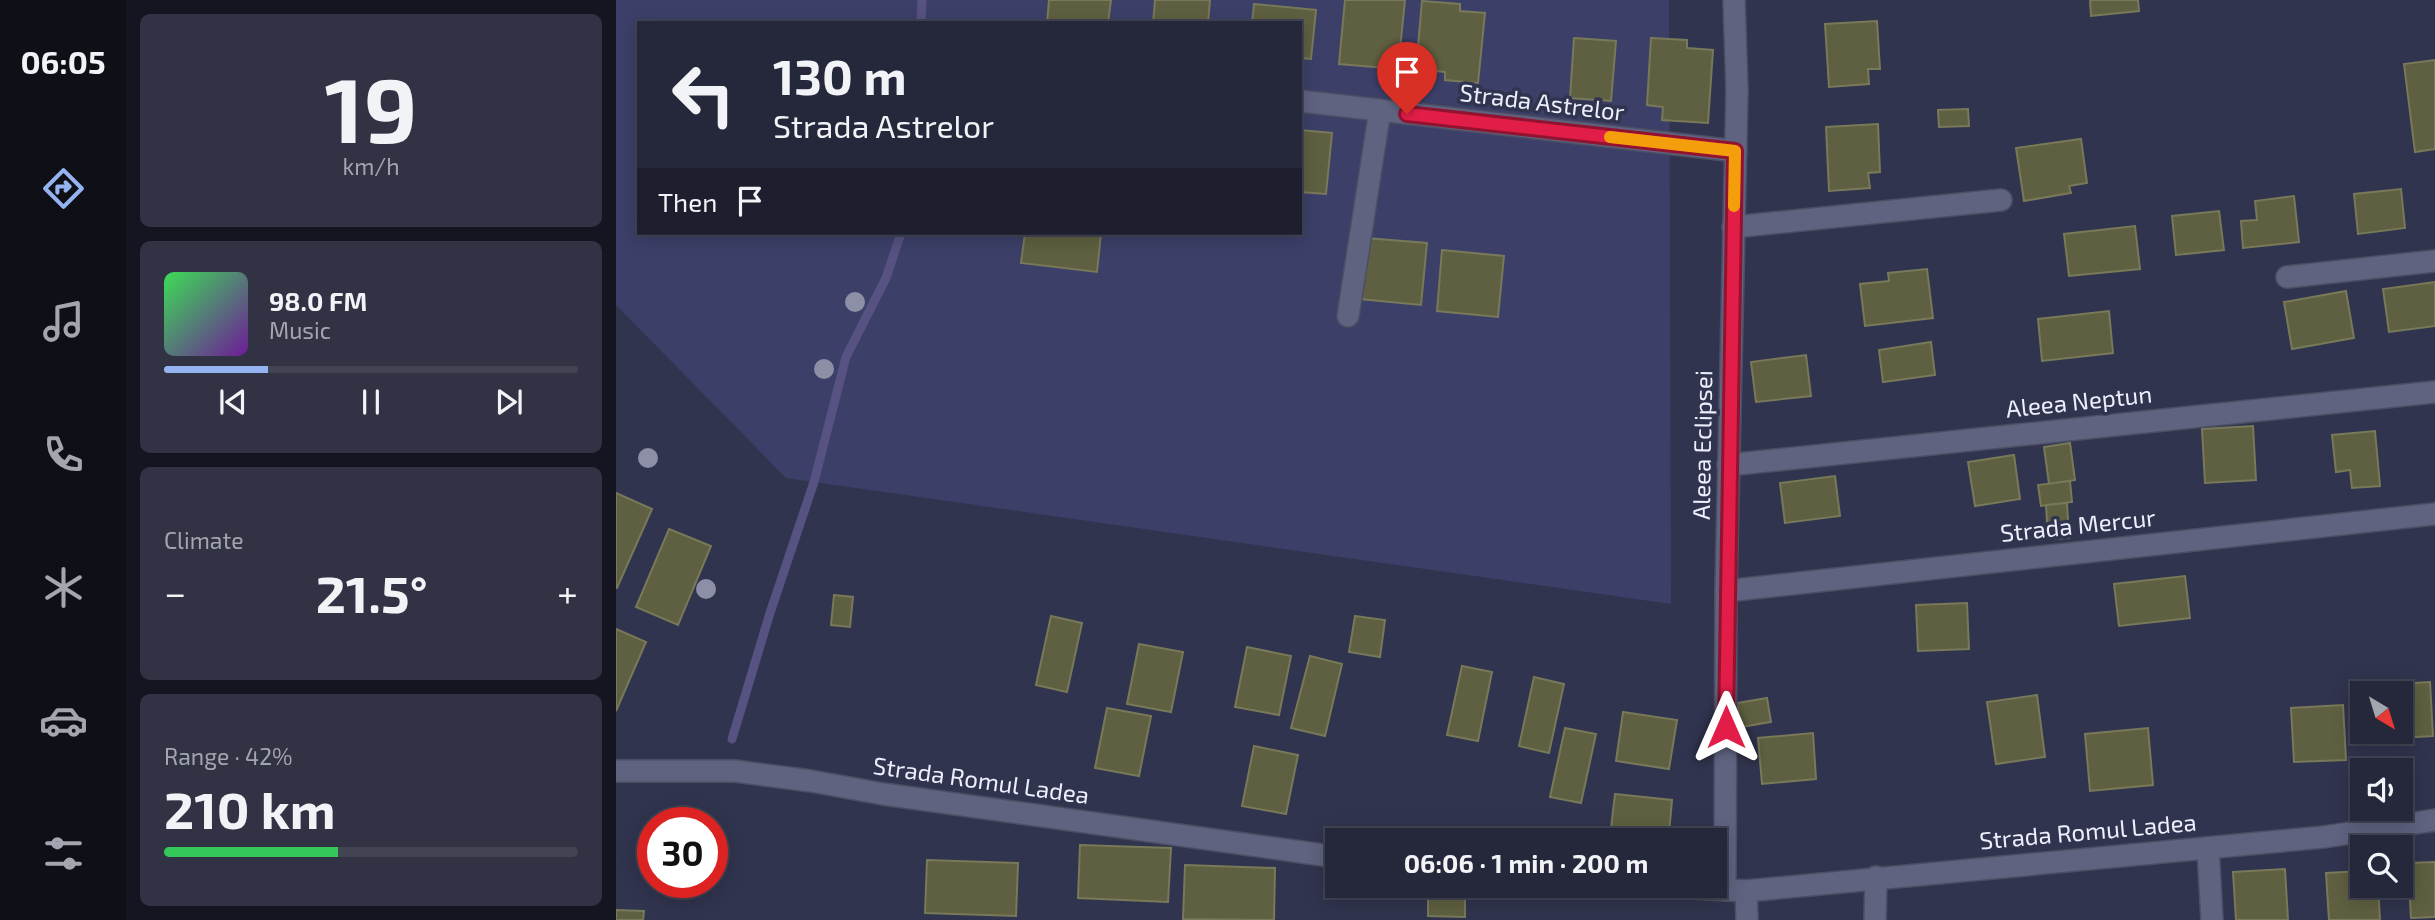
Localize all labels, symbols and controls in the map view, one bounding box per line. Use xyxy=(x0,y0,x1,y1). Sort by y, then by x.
text: 06:05 xyxy=(20,42,106,80)
pin xyxy=(1377,42,1437,114)
text: 130 m xyxy=(773,46,907,105)
icon: left xyxy=(658,49,749,140)
text: 19 xyxy=(324,52,418,161)
icon: arrive xyxy=(1388,53,1426,91)
street label: Strada Astrelor xyxy=(1458,77,1627,126)
text: Strada Astrelor xyxy=(773,106,994,144)
text: km/h xyxy=(342,152,400,180)
icon: directions xyxy=(39,164,88,213)
icon: arrive xyxy=(731,182,769,220)
text: Then xyxy=(658,186,717,217)
text: 98.0 FM xyxy=(269,285,367,316)
icon: music xyxy=(39,297,88,346)
text: Music xyxy=(269,316,331,344)
street label: Aleea Eclipsei xyxy=(1686,370,1717,520)
street label: Aleea Neptun xyxy=(2004,378,2153,423)
icon: previous xyxy=(214,383,252,421)
icon: pause xyxy=(352,383,390,421)
icon: next xyxy=(490,383,528,421)
icon: phone xyxy=(39,430,88,479)
street label: Strada Mercur xyxy=(1999,502,2157,547)
text: Climate xyxy=(164,526,244,554)
text: 21.5° xyxy=(316,561,428,623)
icon: climate xyxy=(39,563,88,612)
text: − xyxy=(164,569,186,615)
text: + xyxy=(557,569,578,615)
north arrow xyxy=(2350,681,2413,744)
map controls xyxy=(2350,681,2413,898)
position arrow xyxy=(1689,690,1763,764)
icon: car xyxy=(39,696,88,745)
text: Range · 42% xyxy=(164,742,293,770)
street label: Strada Romul Ladea xyxy=(871,750,1091,809)
button: sound xyxy=(2350,758,2413,821)
text: 210 km xyxy=(164,777,336,839)
speed limit sign: 30 xyxy=(637,807,728,898)
street label: Strada Romul Ladea xyxy=(1978,807,2198,854)
icon: filters xyxy=(39,829,88,878)
button: search xyxy=(2350,835,2413,898)
text: 06:06 · 1 min · 200 m xyxy=(1404,847,1648,878)

